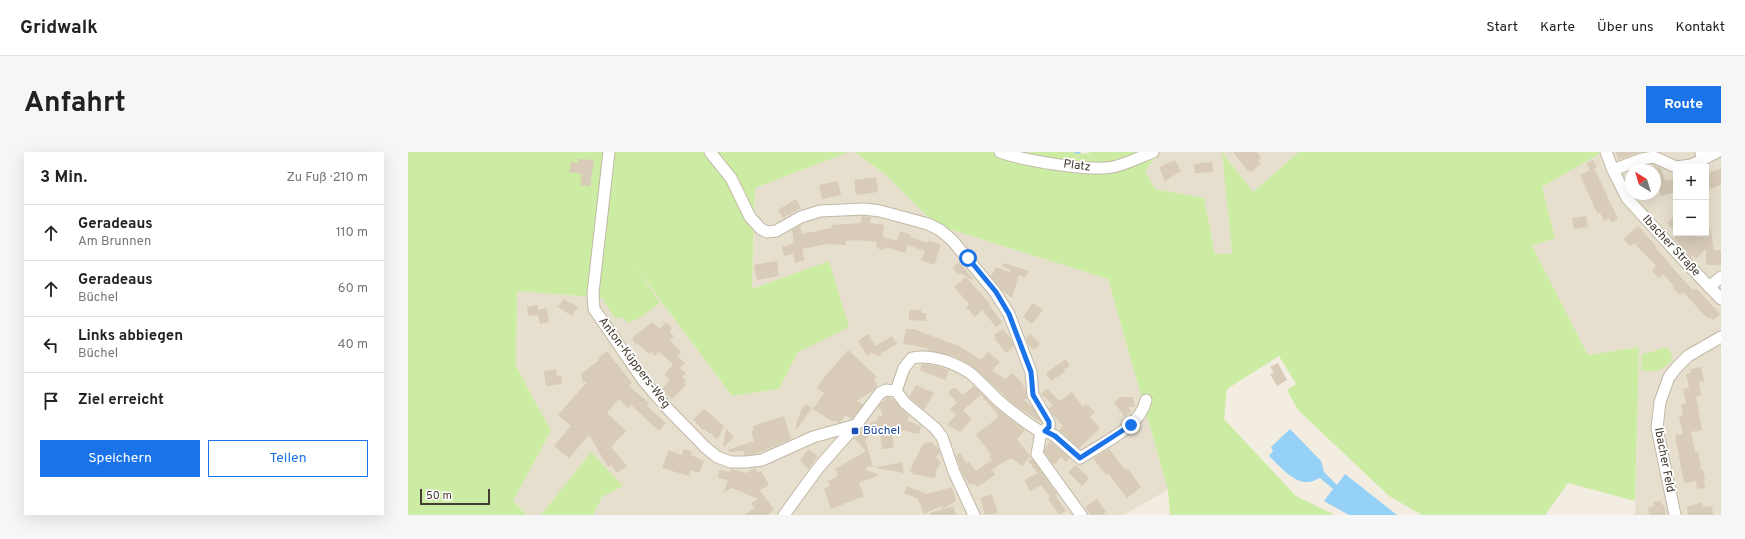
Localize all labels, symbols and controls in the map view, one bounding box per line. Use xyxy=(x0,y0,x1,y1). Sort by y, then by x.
text: Gridwalk xyxy=(20,16,98,40)
text: Start xyxy=(1486,19,1518,36)
text: Karte xyxy=(1540,19,1575,36)
text: Über uns xyxy=(1597,19,1654,36)
text: Kontakt xyxy=(1676,19,1725,36)
text: Anfahrt xyxy=(24,86,126,122)
button: Route xyxy=(1646,86,1721,123)
street label: Platz xyxy=(1062,156,1092,176)
north arrow xyxy=(1625,164,1661,200)
map controls xyxy=(1673,164,1709,236)
button: + xyxy=(1673,164,1709,200)
text: 3 Min. xyxy=(40,167,87,189)
text: Zu Fuß · 210 m xyxy=(286,170,368,186)
button: − xyxy=(1673,200,1709,236)
street label: Ibacher Straße xyxy=(1638,212,1704,280)
text: Geradeaus xyxy=(78,215,153,234)
icon: ahead xyxy=(40,222,62,244)
text: 110 m xyxy=(336,225,368,241)
text: Am Brunnen xyxy=(78,234,151,250)
route start xyxy=(959,249,977,267)
text: Geradeaus xyxy=(78,271,153,290)
icon: ahead xyxy=(40,278,62,300)
text: 60 m xyxy=(338,281,368,297)
text: Büchel xyxy=(78,290,118,306)
street label: Anton-Küppers-Weg xyxy=(594,314,674,412)
text: Links abbiegen xyxy=(78,327,183,346)
icon: left xyxy=(40,334,62,356)
text: 40 m xyxy=(338,337,368,353)
text: Büchel xyxy=(78,346,118,362)
icon: arrive xyxy=(40,390,62,412)
text: Ziel erreicht xyxy=(78,391,164,410)
route end xyxy=(1122,416,1140,434)
place label: Büchel xyxy=(863,423,900,439)
marker: Büchel xyxy=(850,426,860,436)
street label: Ibacher Feld xyxy=(1650,426,1678,494)
button: Speichern xyxy=(40,440,200,477)
button: Teilen xyxy=(208,440,368,477)
scale bar xyxy=(420,487,490,506)
text: 50 m xyxy=(426,489,452,503)

